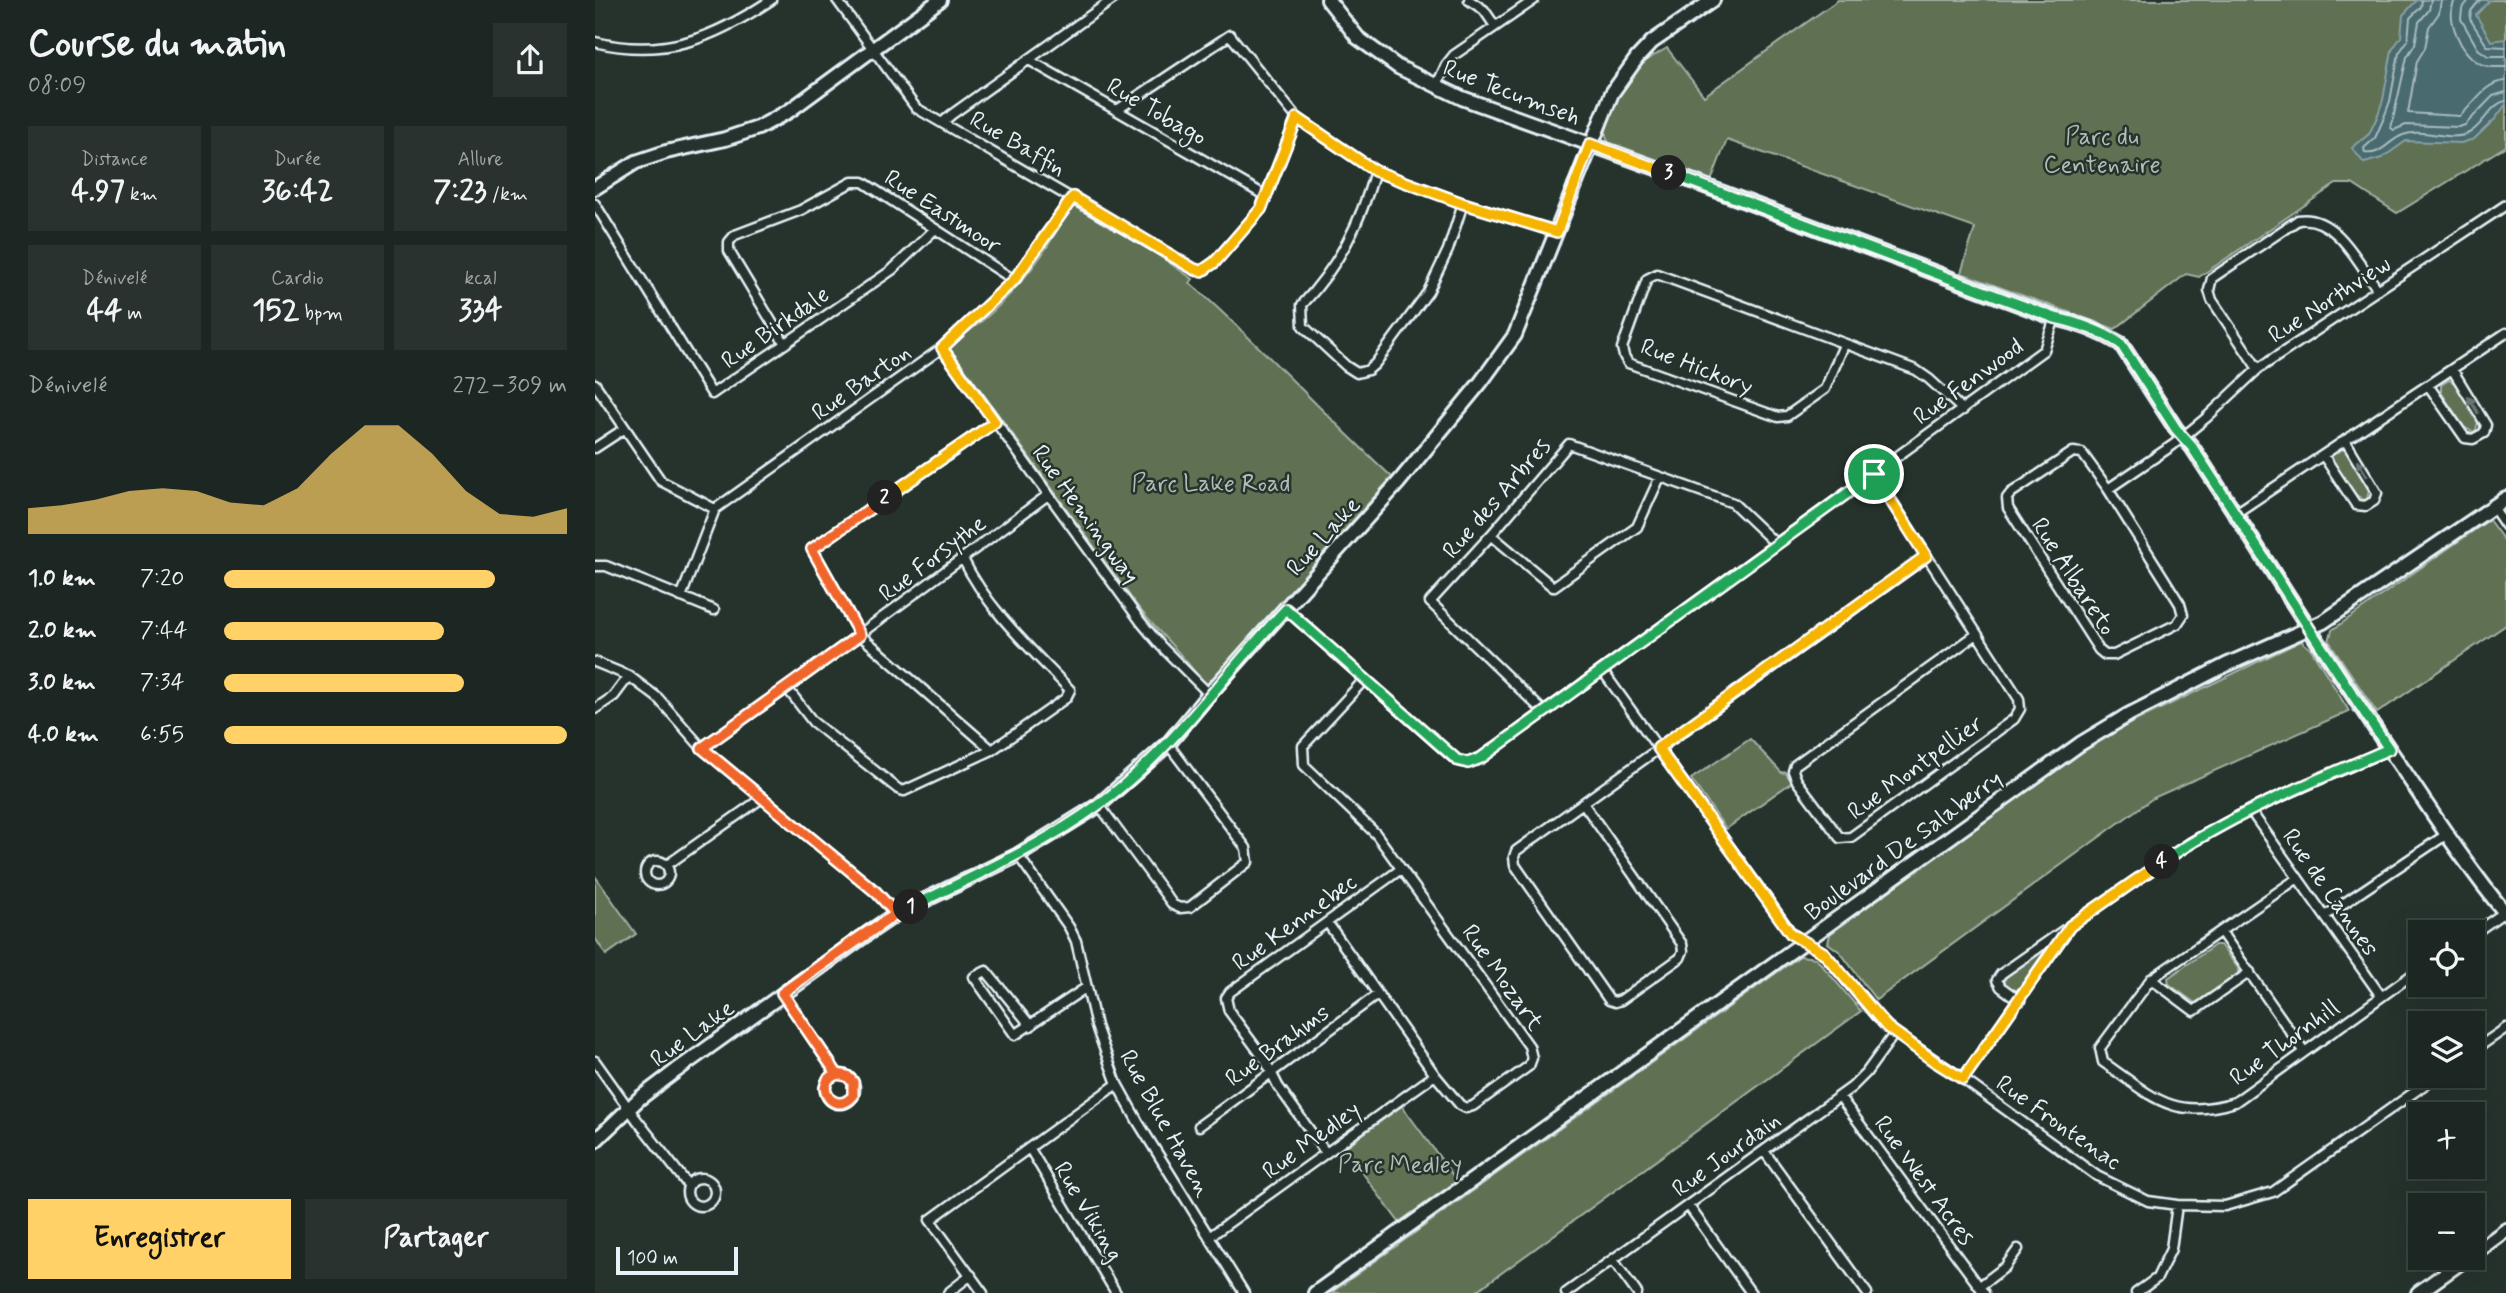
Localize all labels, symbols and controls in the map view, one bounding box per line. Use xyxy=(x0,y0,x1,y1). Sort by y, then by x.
text: Course du matin xyxy=(28,20,286,69)
button: share xyxy=(493,23,567,97)
street label: Rue Tecumseh xyxy=(1438,53,1585,134)
text: 08:09 xyxy=(28,71,86,101)
street label: Rue Tobago xyxy=(1100,71,1212,155)
street label: Rue Baffin xyxy=(964,104,1071,184)
park label: Parc du Centenaire xyxy=(2044,122,2160,181)
text: Distance xyxy=(81,147,148,172)
text: Durée xyxy=(274,147,321,172)
text: Allure xyxy=(458,147,503,172)
pin: 3 xyxy=(1651,156,1687,190)
text: 3 xyxy=(1664,160,1673,185)
street label: Rue Eastmoor xyxy=(878,163,1007,262)
text: 4.97 xyxy=(71,172,125,211)
text: 36:42 xyxy=(262,172,333,211)
text: 7:23 xyxy=(433,172,487,211)
text: km xyxy=(125,182,158,207)
text: /km xyxy=(487,182,528,207)
street label: Rue Northview xyxy=(2263,249,2397,351)
text: Dénivelé xyxy=(82,266,147,291)
text: Cardio xyxy=(271,266,324,291)
text: kcal xyxy=(465,266,496,291)
street label: Rue Birkdale xyxy=(716,280,836,377)
text: 44 xyxy=(87,291,122,330)
text: 152 xyxy=(252,291,299,330)
text: 334 xyxy=(459,291,502,330)
text: m xyxy=(122,301,142,326)
text: bpm xyxy=(299,301,343,326)
street label: Rue Hickory xyxy=(1636,332,1757,403)
street label: Rue Fenwood xyxy=(1908,332,2030,433)
street label: Rue Barton xyxy=(806,338,918,429)
text: Dénivelé xyxy=(28,371,107,401)
text: 272–309 m xyxy=(453,371,567,401)
one-way arrow xyxy=(2467,395,2480,414)
street label: Rue des Arbres xyxy=(1436,432,1558,566)
street label: Rue Hemingway xyxy=(1024,439,1146,591)
pin xyxy=(1844,444,1904,504)
icon: arrive xyxy=(1855,455,1893,493)
one-way arrow xyxy=(2356,459,2369,478)
park label: Parc Lake Road xyxy=(1132,469,1290,500)
pin: 2 xyxy=(867,480,903,516)
text: 2 xyxy=(880,485,889,510)
street label: Rue Lake xyxy=(1280,491,1368,583)
street label: Rue Forsythe xyxy=(873,509,993,610)
street label: Rue Albareto xyxy=(2023,512,2122,642)
text: 1.0 km xyxy=(28,564,96,594)
text: 7:20 xyxy=(140,564,185,594)
text: 2.0 km xyxy=(28,616,97,646)
text: 7:44 xyxy=(140,616,187,646)
text: 3.0 km xyxy=(28,668,96,698)
text: 7:34 xyxy=(140,668,184,698)
street label: Rue Montpellier xyxy=(1842,709,1990,828)
text: 4.0 km xyxy=(28,720,99,750)
text: 6:55 xyxy=(140,720,184,750)
street label: Boulevard De Salaberry xyxy=(1799,764,2009,928)
street label: Rue de Cannes xyxy=(2274,823,2385,963)
pin: 4 xyxy=(2145,844,2179,880)
text: 4 xyxy=(2156,849,2167,874)
street label: Rue Kennebec xyxy=(1226,867,1364,979)
pin: 1 xyxy=(893,890,929,925)
text: 1 xyxy=(906,894,915,919)
street label: Rue Mozart xyxy=(1454,919,1550,1037)
map controls xyxy=(2408,920,2485,1270)
button: locate xyxy=(2408,920,2485,997)
street label: Rue Lake xyxy=(645,993,741,1075)
street label: Rue Thornhill xyxy=(2224,993,2346,1094)
street label: Rue Brahms xyxy=(1220,998,1336,1094)
button: layers xyxy=(2408,1011,2485,1088)
street label: Rue Blue Haven xyxy=(1111,1045,1218,1203)
street label: Rue Frontenac xyxy=(1989,1069,2127,1178)
street label: Rue Medley xyxy=(1256,1095,1367,1187)
button: + xyxy=(2408,1102,2485,1179)
street label: Rue Jourdain xyxy=(1666,1105,1787,1205)
street label: Rue West Acres xyxy=(1866,1110,1981,1252)
park label: Parc Medley xyxy=(1338,1150,1462,1181)
street label: Rue Viking xyxy=(1046,1156,1130,1267)
button: − xyxy=(2408,1193,2485,1270)
button: Enregistrer xyxy=(28,1199,291,1279)
button: Partager xyxy=(305,1199,567,1279)
scale bar xyxy=(616,1244,739,1276)
text: 100 m xyxy=(627,1246,678,1271)

